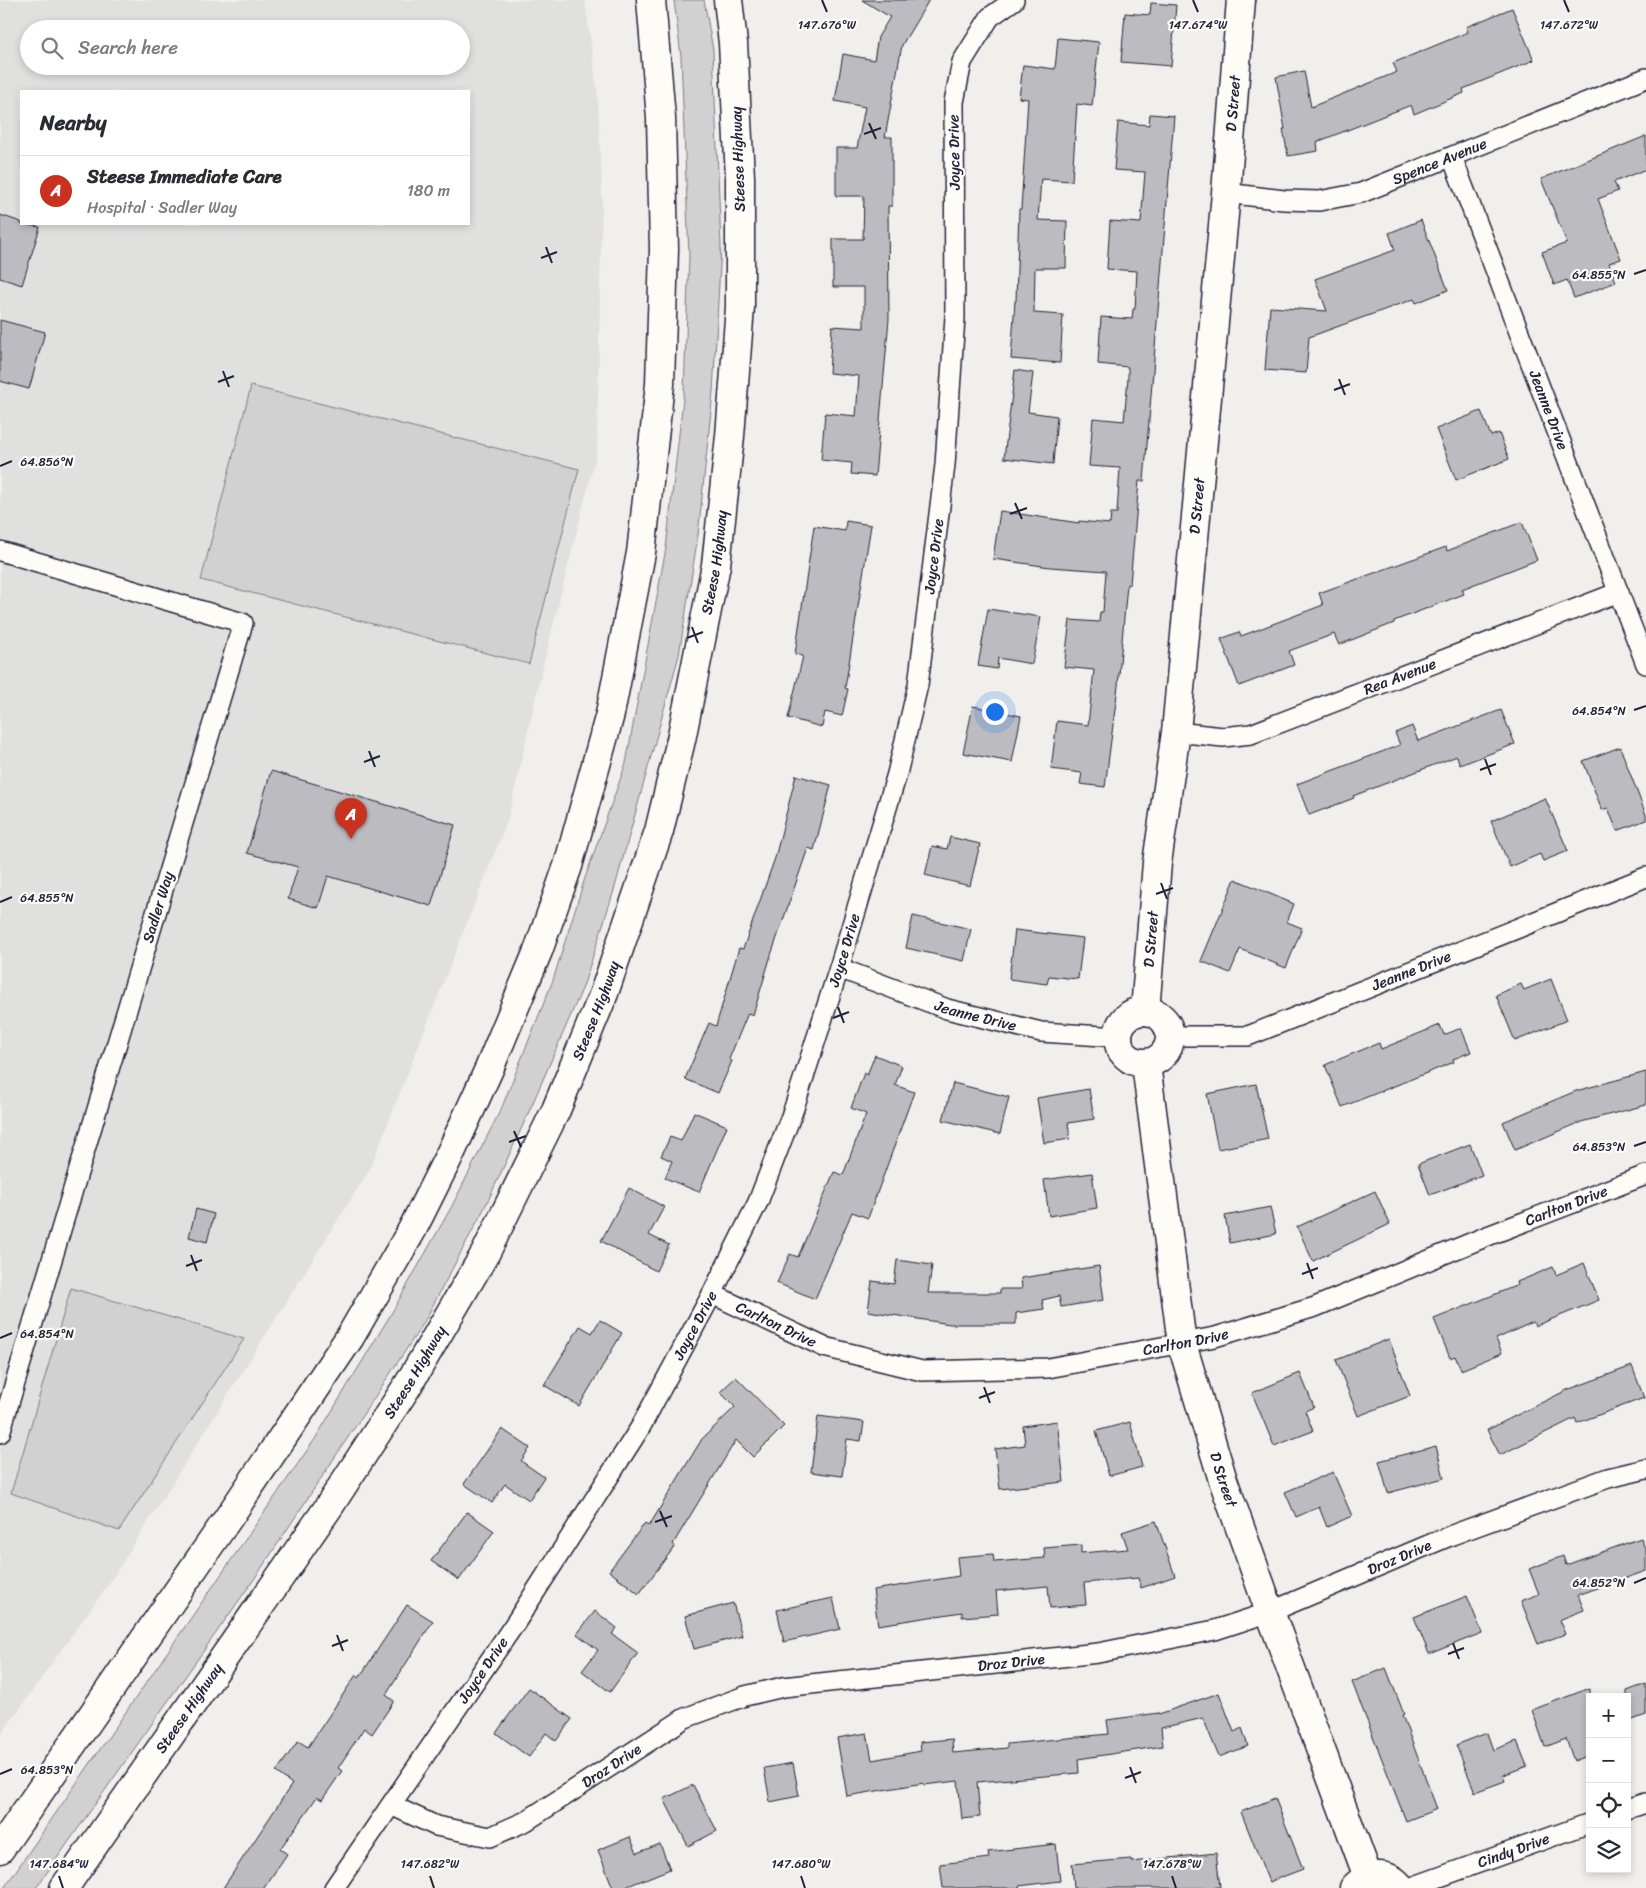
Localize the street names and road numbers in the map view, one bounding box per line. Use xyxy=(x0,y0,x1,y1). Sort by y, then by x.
street label: D Street xyxy=(1218,73,1248,133)
street label: Steese Highway xyxy=(723,106,753,212)
street label: Joyce Drive xyxy=(940,114,968,191)
street label: Spence Avenue xyxy=(1388,130,1491,192)
street label: Jeanne Drive xyxy=(1521,365,1576,454)
street label: D Street xyxy=(1181,476,1213,535)
street label: Steese Highway xyxy=(693,509,735,617)
street label: Joyce Drive xyxy=(916,517,951,596)
street label: Rea Avenue xyxy=(1360,651,1440,702)
street label: Sadler Way xyxy=(135,868,181,946)
street label: D Street xyxy=(1136,909,1166,968)
street label: Joyce Drive xyxy=(820,910,868,991)
street label: Jeanne Drive xyxy=(1367,943,1455,999)
street label: Steese Highway xyxy=(565,957,627,1065)
street label: Jeanne Drive xyxy=(930,992,1020,1039)
street label: Carlton Drive xyxy=(1521,1178,1612,1233)
street label: Joyce Drive xyxy=(665,1286,725,1366)
street label: Carlton Drive xyxy=(731,1294,821,1355)
street label: Steese Highway xyxy=(376,1320,453,1424)
street label: Carlton Drive xyxy=(1141,1320,1232,1363)
street label: D Street xyxy=(1202,1449,1245,1512)
street label: Droz Drive xyxy=(1363,1532,1435,1582)
street label: Joyce Drive xyxy=(450,1631,515,1709)
street label: Droz Drive xyxy=(976,1646,1046,1679)
street label: Steese Highway xyxy=(148,1657,230,1759)
street label: Droz Drive xyxy=(576,1736,647,1795)
street label: Cindy Drive xyxy=(1474,1825,1553,1875)

